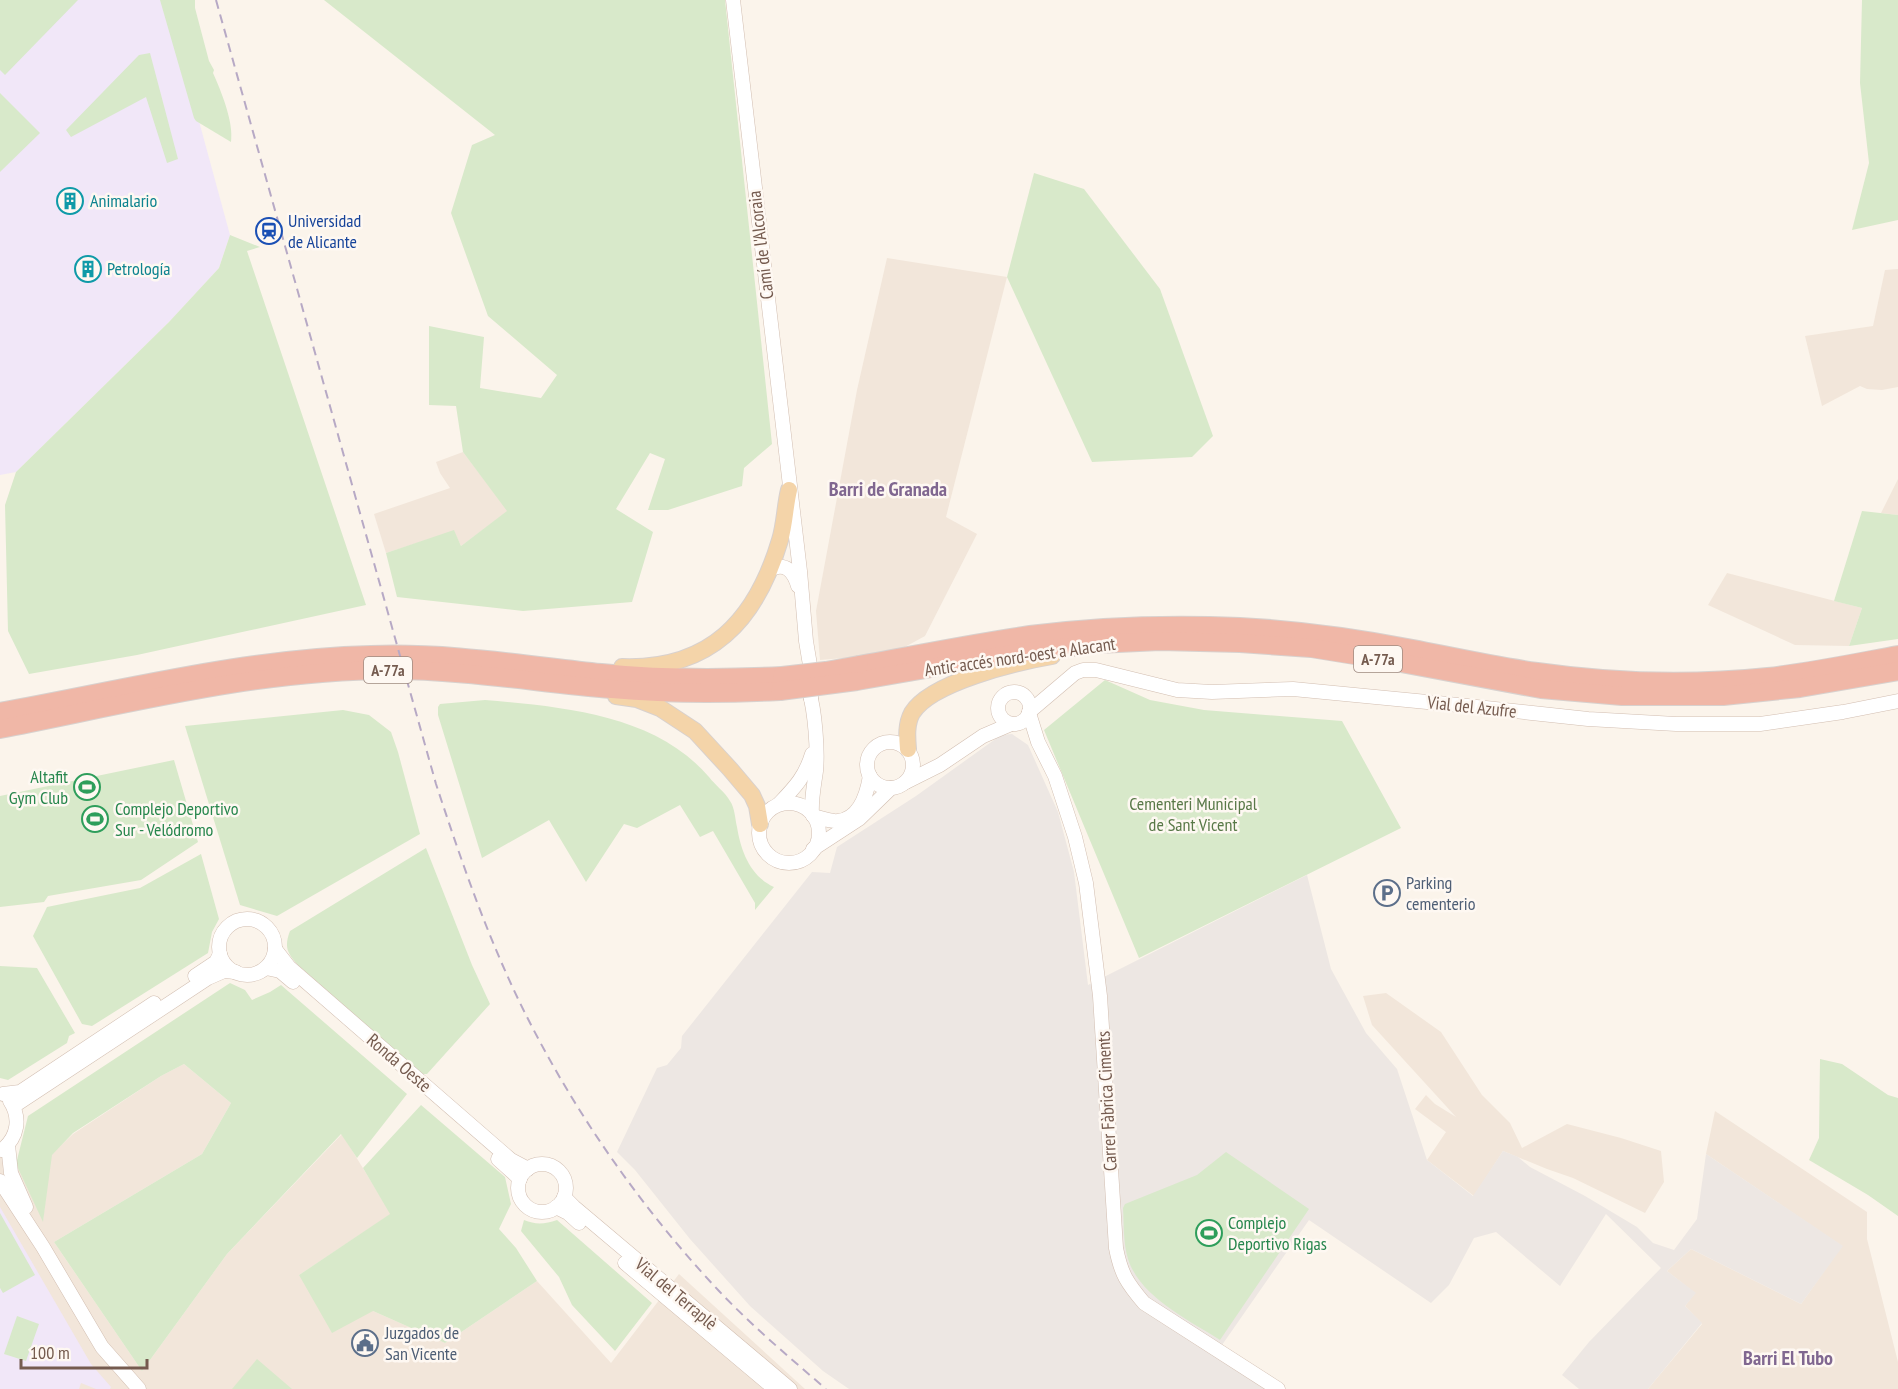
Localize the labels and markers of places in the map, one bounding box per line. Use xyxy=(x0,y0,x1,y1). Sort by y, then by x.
building icon: Animalario xyxy=(55,186,85,216)
place label: Animalario xyxy=(90,189,157,212)
place label: Universidad de Alicante xyxy=(288,209,361,253)
station icon: Universidad de Alicante xyxy=(254,216,284,246)
building icon: Petrología xyxy=(73,254,103,284)
place label: Petrología xyxy=(107,257,171,280)
place label: Altafit Gym Club xyxy=(9,765,68,809)
sports icon: Altafit Gym Club xyxy=(72,772,102,802)
place label: Complejo Deportivo Sur - Velódromo xyxy=(115,797,239,841)
sports icon: Complejo Deportivo Sur - Velódromo xyxy=(80,804,110,834)
place label: Parking cementerio xyxy=(1406,871,1476,915)
parking icon: Parking cementerio xyxy=(1372,878,1402,908)
place label: Complejo Deportivo Rigas xyxy=(1228,1211,1327,1255)
sports icon: Complejo Deportivo Rigas xyxy=(1194,1218,1224,1248)
place label: Juzgados de San Vicente xyxy=(384,1321,459,1365)
public building icon: Juzgados de San Vicente xyxy=(350,1328,380,1358)

